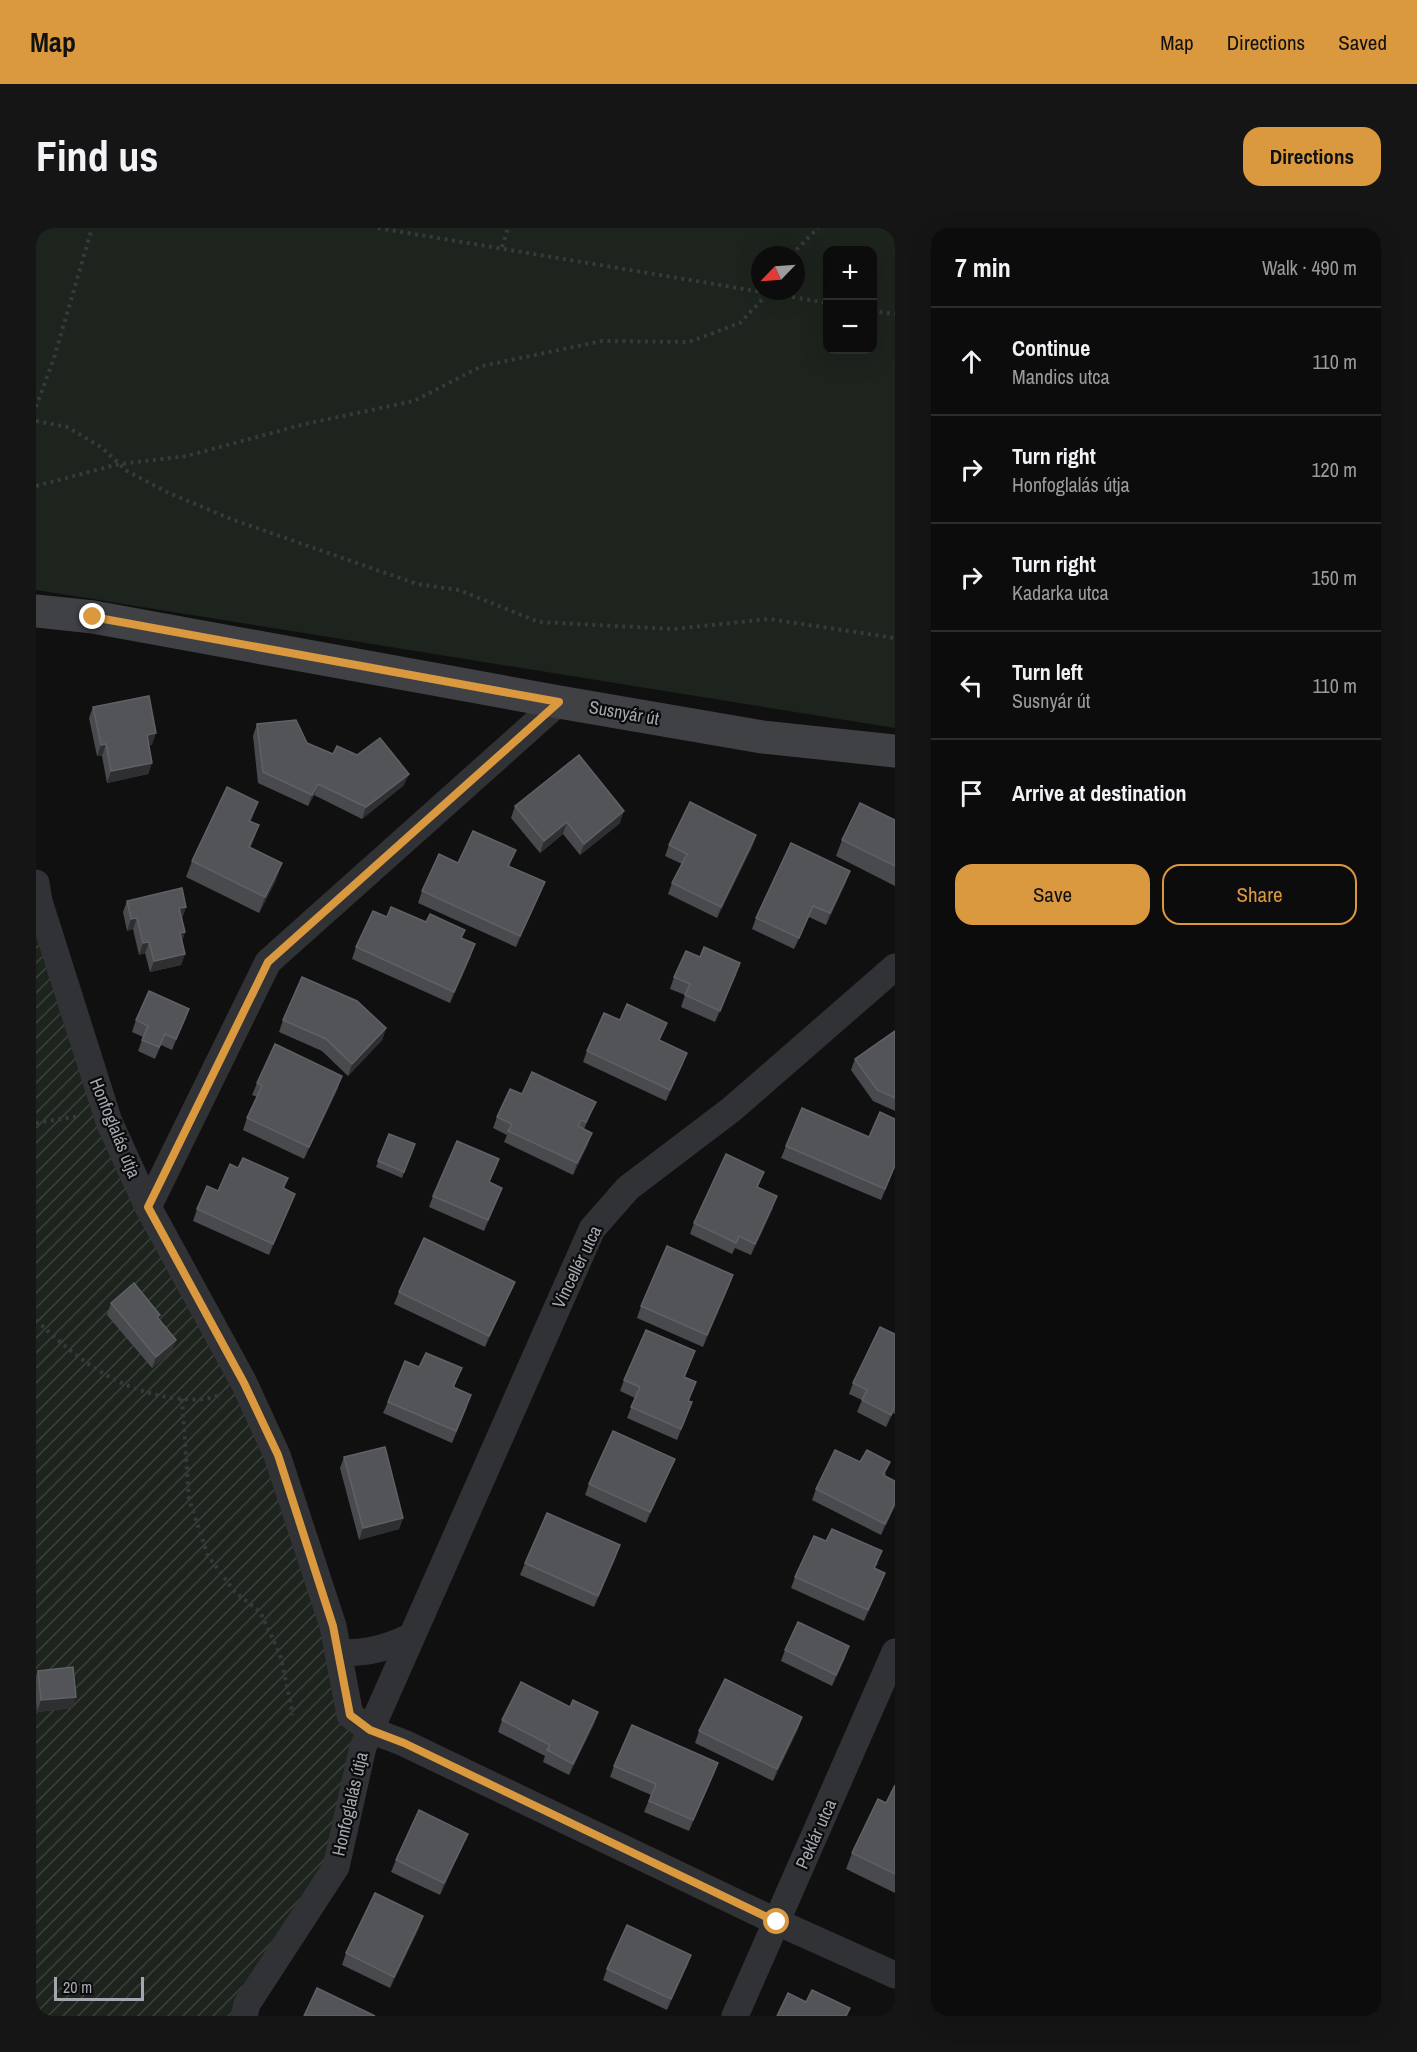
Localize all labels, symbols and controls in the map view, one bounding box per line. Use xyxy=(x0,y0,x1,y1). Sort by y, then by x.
text: Map xyxy=(30,23,76,61)
text: Map xyxy=(1160,28,1194,57)
text: Directions xyxy=(1227,28,1305,57)
text: Saved xyxy=(1338,28,1387,57)
button: Directions xyxy=(1243,127,1381,186)
text: Find us xyxy=(36,128,158,184)
north arrow xyxy=(751,246,805,300)
map controls xyxy=(823,246,877,354)
button: + xyxy=(823,246,877,300)
text: 7 min xyxy=(955,250,1011,285)
text: Walk · 490 m xyxy=(1262,254,1357,281)
button: − xyxy=(823,300,877,354)
text: Continue xyxy=(1012,333,1090,363)
icon: ahead xyxy=(955,345,988,378)
text: 110 m xyxy=(1313,348,1357,375)
text: Mandics utca xyxy=(1012,363,1110,390)
text: Turn right xyxy=(1012,441,1096,471)
icon: right xyxy=(955,453,988,486)
text: 120 m xyxy=(1311,456,1357,483)
text: Honfoglalás útja xyxy=(1012,471,1130,498)
text: Turn right xyxy=(1012,549,1096,579)
icon: right xyxy=(955,561,988,594)
text: 150 m xyxy=(1311,564,1357,591)
text: Kadarka utca xyxy=(1012,579,1109,606)
route end xyxy=(79,603,105,629)
text: Turn left xyxy=(1012,657,1083,687)
icon: left xyxy=(955,669,988,702)
text: 110 m xyxy=(1313,672,1357,699)
text: Susnyár út xyxy=(1012,687,1090,714)
street label: Susnyár út xyxy=(587,694,661,731)
icon: arrive xyxy=(955,777,988,810)
text: Arrive at destination xyxy=(1012,778,1186,808)
button: Save xyxy=(955,864,1150,925)
button: Share xyxy=(1162,864,1357,925)
street label: Honfoglalás útja xyxy=(84,1074,147,1182)
street label: Vincellér utca xyxy=(546,1221,607,1312)
street label: Honfoglalás útja xyxy=(325,1750,374,1858)
street label: Peklár utca xyxy=(789,1795,842,1873)
route start xyxy=(763,1908,789,1934)
scale bar xyxy=(54,1974,144,2002)
text: 20 m xyxy=(63,1976,92,1998)

